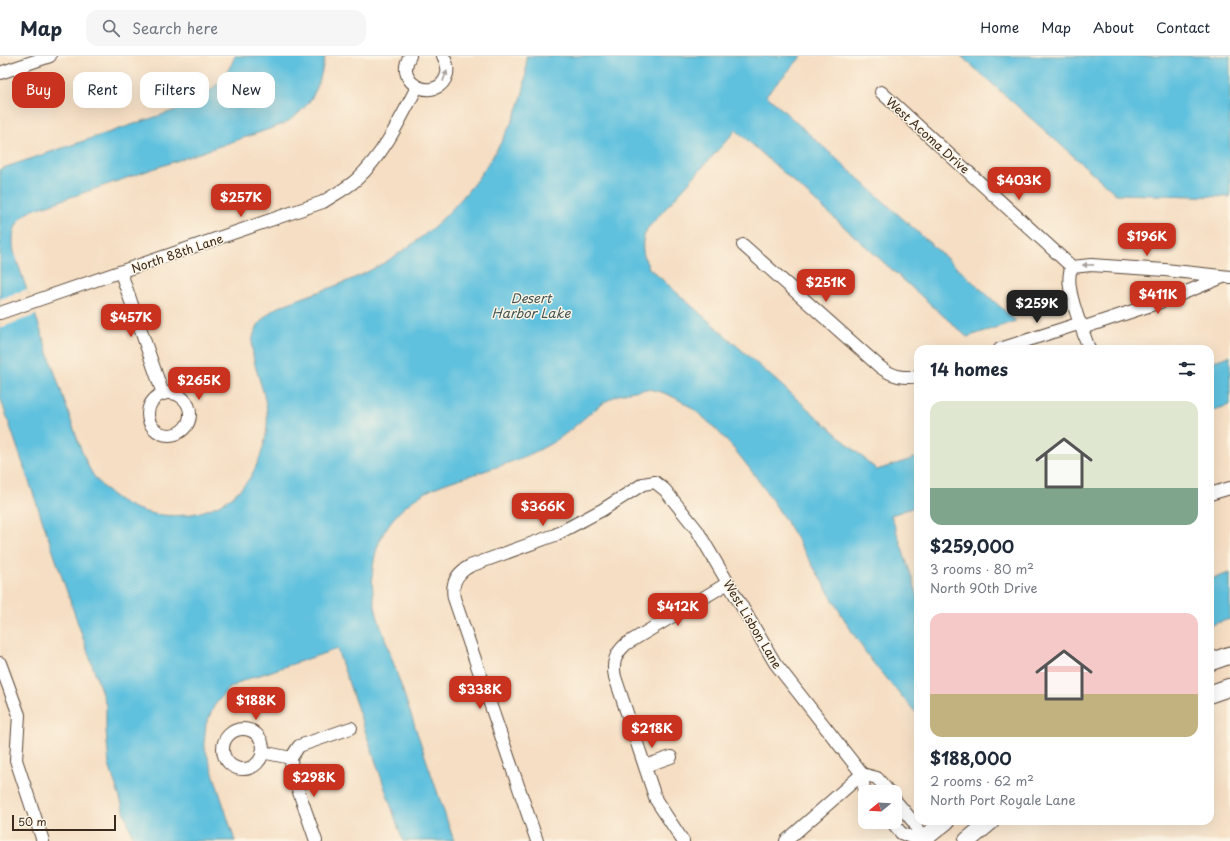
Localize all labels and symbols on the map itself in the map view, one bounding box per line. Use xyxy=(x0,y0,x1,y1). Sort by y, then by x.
one-way arrow xyxy=(442,69,448,81)
street label: West Acoma Drive xyxy=(882,93,974,177)
pin: $403K xyxy=(991,167,1047,201)
pin: $257K xyxy=(213,184,269,218)
pin: $196K xyxy=(1119,223,1175,257)
street label: North 88th Lane xyxy=(129,229,226,277)
one-way arrow xyxy=(1081,262,1094,268)
pin: $251K xyxy=(798,269,854,303)
pin: $411K xyxy=(1130,281,1186,315)
water label: Desert Harbor Lake xyxy=(492,288,571,322)
pin: $259K xyxy=(1009,290,1065,324)
pin: $457K xyxy=(103,304,159,338)
pin: $265K xyxy=(171,367,227,401)
pin: $366K xyxy=(515,493,571,527)
street label: West Lisbon Lane xyxy=(719,576,787,672)
pin: $412K xyxy=(650,593,706,627)
pin: $338K xyxy=(452,676,508,710)
pin: $188K xyxy=(228,687,284,721)
pin: $218K xyxy=(624,715,680,749)
pin: $298K xyxy=(286,764,342,798)
north arrow xyxy=(858,785,902,829)
scale bar xyxy=(12,813,116,832)

